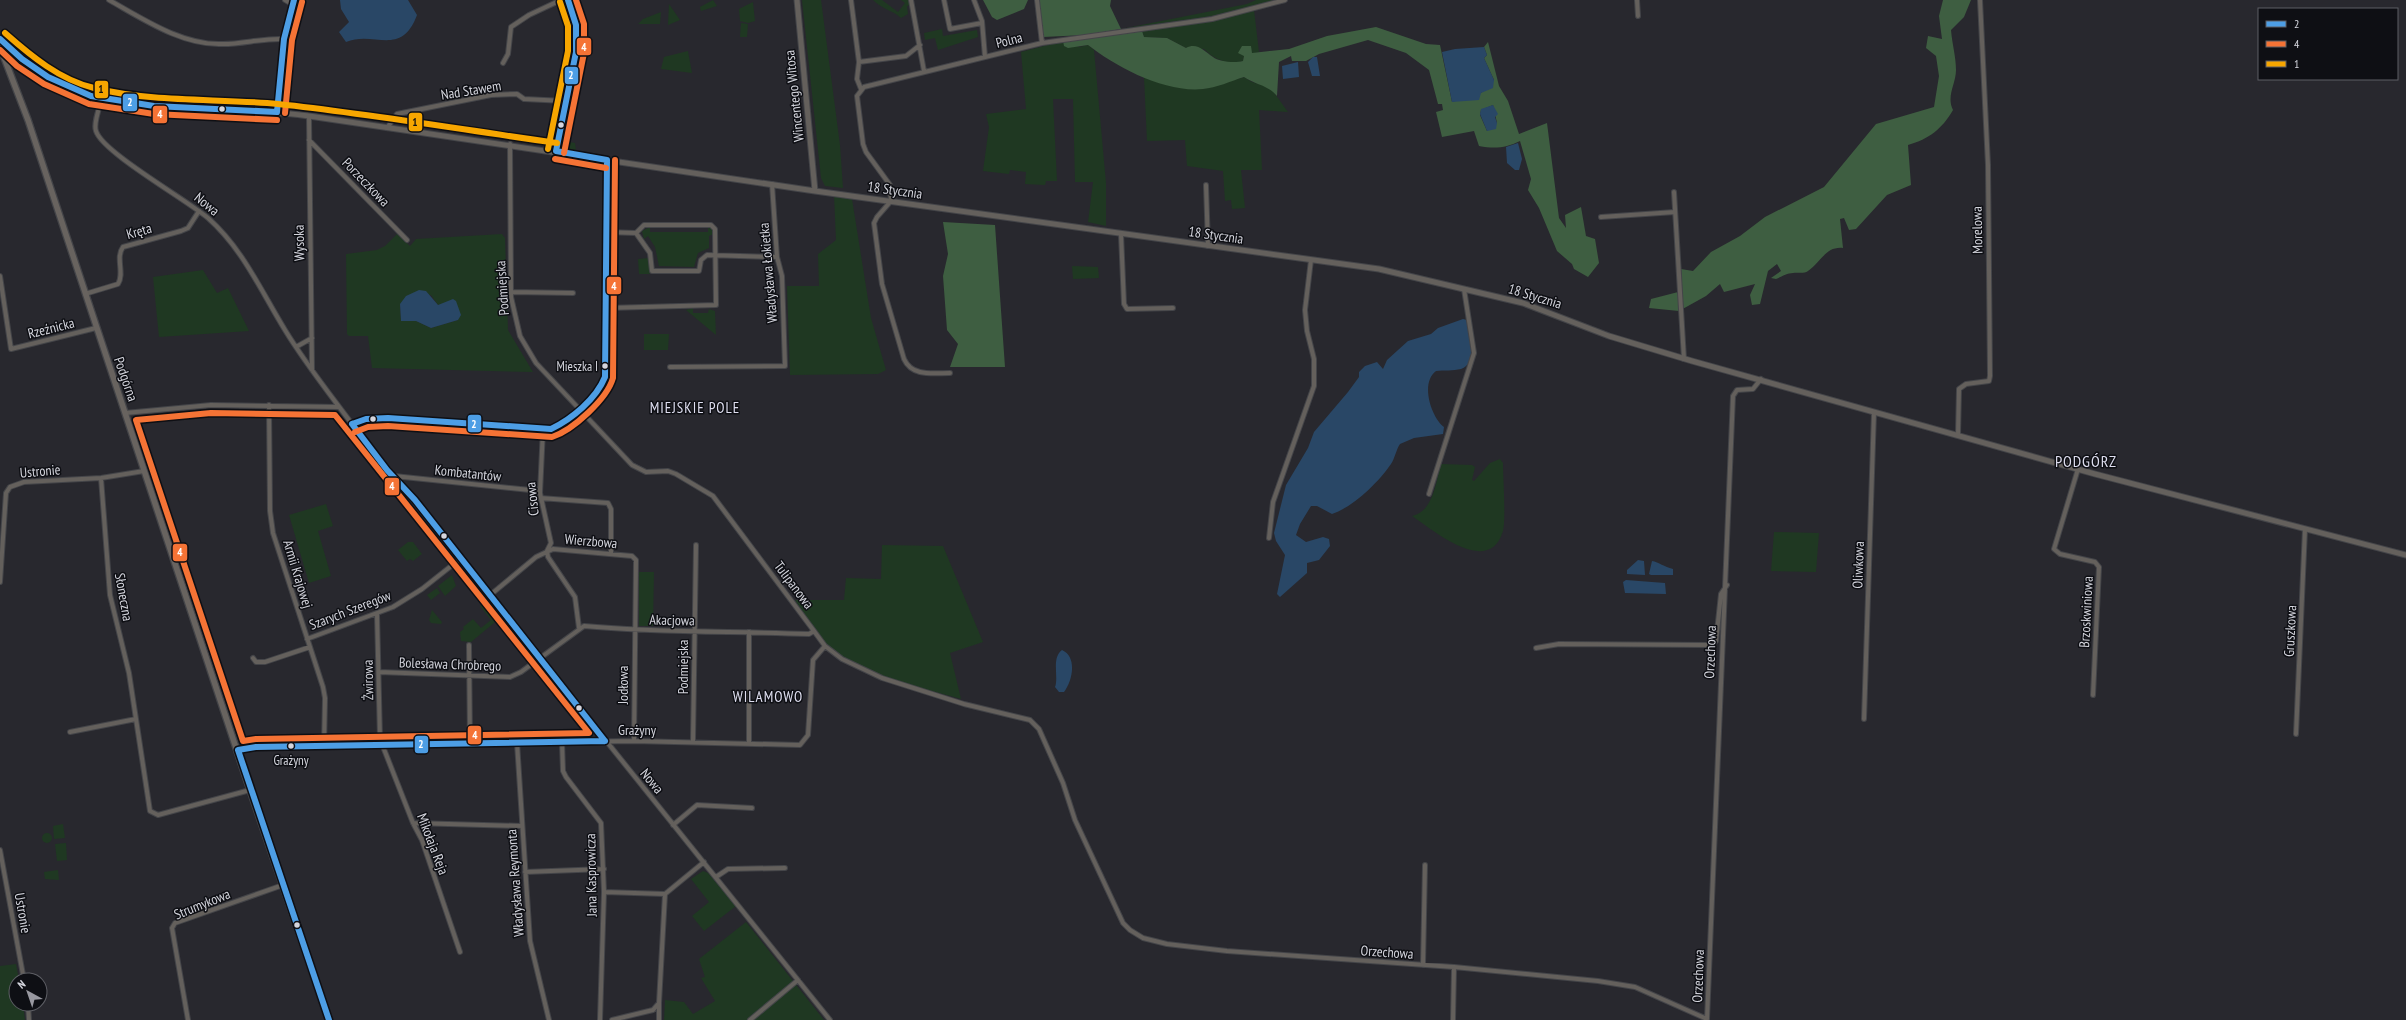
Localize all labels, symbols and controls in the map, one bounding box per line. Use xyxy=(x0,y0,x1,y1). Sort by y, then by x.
legend xyxy=(2258,8,2398,80)
text: 2 xyxy=(2294,16,2299,31)
street label: Polna xyxy=(994,28,1024,52)
text: 4 xyxy=(2294,36,2300,51)
line badge: 4 xyxy=(576,37,592,56)
text: 4 xyxy=(581,40,587,54)
street label: Wincentego Witosa xyxy=(780,49,808,143)
text: 1 xyxy=(2294,56,2299,71)
line badge: 2 xyxy=(564,66,579,85)
text: 2 xyxy=(568,68,574,82)
street label: Nad Stawem xyxy=(440,76,502,104)
line badge: 1 xyxy=(94,80,109,99)
text: 1 xyxy=(98,82,104,96)
line badge: 2 xyxy=(122,93,138,112)
text: 2 xyxy=(127,95,133,109)
unlabelled marker xyxy=(217,104,227,114)
line badge: 4 xyxy=(152,105,168,124)
text: 4 xyxy=(157,107,163,121)
line badge: 1 xyxy=(408,112,423,132)
text: 1 xyxy=(412,115,418,129)
unlabelled marker xyxy=(556,120,566,130)
street label: Porzeczkowa xyxy=(338,154,394,210)
street label: 18 Stycznia xyxy=(866,177,924,203)
street label: Nowa xyxy=(191,188,223,220)
street label: Morelowa xyxy=(1968,206,1986,254)
street label: Kręta xyxy=(124,219,154,243)
street label: Władysława Łokietka xyxy=(755,222,781,324)
street label: 18 Stycznia xyxy=(1187,222,1245,248)
street label: Wysoka xyxy=(290,225,308,261)
street label: Podmiejska xyxy=(491,260,513,316)
line badge: 4 xyxy=(606,276,622,295)
text: 4 xyxy=(611,279,617,293)
street label: 18 Stycznia xyxy=(1506,279,1564,313)
street label: Rzeźnicka xyxy=(26,314,76,342)
street label: Podgórna xyxy=(110,354,142,404)
place label: Mieszka I xyxy=(556,358,598,375)
marker: Mieszka I xyxy=(600,361,610,371)
district label: MIEJSKIE POLE xyxy=(650,398,740,417)
unlabelled marker xyxy=(368,414,378,424)
line badge: 2 xyxy=(467,414,482,433)
text: 2 xyxy=(471,417,477,431)
district label: PODGÓRZ xyxy=(2055,451,2117,471)
street label: Ustronie xyxy=(19,460,61,482)
street label: Kombatantów xyxy=(434,461,503,486)
line badge: 4 xyxy=(384,477,400,496)
text: 4 xyxy=(389,479,395,493)
street label: Cisowa xyxy=(521,481,543,517)
street label: Wierzbowa xyxy=(564,530,618,552)
unlabelled marker xyxy=(439,531,449,541)
street label: Armii Krajowej xyxy=(279,538,317,610)
street label: Oliwkowa xyxy=(1848,541,1868,589)
line badge: 4 xyxy=(172,543,188,562)
text: 4 xyxy=(177,545,183,559)
street label: Tulipanowa xyxy=(770,558,818,612)
street label: Słoneczna xyxy=(111,571,137,623)
street label: Brzoskwiniowa xyxy=(2075,576,2097,648)
street label: Szarych Szeregów xyxy=(307,586,394,634)
street label: Gruszkowa xyxy=(2280,605,2300,657)
street label: Akacjowa xyxy=(649,611,695,629)
street label: Orzechowa xyxy=(1700,625,1720,679)
street label: Podmiejska xyxy=(674,640,692,694)
street label: Bolesława Chrobrego xyxy=(399,653,501,675)
street label: Żwirowa xyxy=(359,659,377,701)
street label: Jodłowa xyxy=(614,666,632,705)
district label: WILAMOWO xyxy=(733,687,803,706)
unlabelled marker xyxy=(574,703,584,713)
street label: Grażyny xyxy=(618,721,657,739)
line badge: 4 xyxy=(467,725,482,745)
text: 4 xyxy=(472,728,478,742)
line badge: 2 xyxy=(414,735,429,754)
text: 2 xyxy=(418,737,424,751)
marker: Grażyny xyxy=(286,741,296,751)
place label: Grażyny xyxy=(273,752,309,769)
street label: Nowa xyxy=(636,765,668,797)
street label: Mikołaja Reja xyxy=(413,811,453,877)
street label: Władysława Reymonta xyxy=(502,829,528,937)
street label: Jana Kasprowicza xyxy=(581,833,601,918)
street label: Strumykowa xyxy=(171,885,233,923)
street label: Ustronie xyxy=(11,891,35,935)
unlabelled marker xyxy=(292,920,302,930)
street label: Orzechowa xyxy=(1360,941,1414,963)
street label: Orzechowa xyxy=(1688,949,1708,1003)
north arrow xyxy=(8,972,48,1012)
text: N xyxy=(15,977,28,992)

